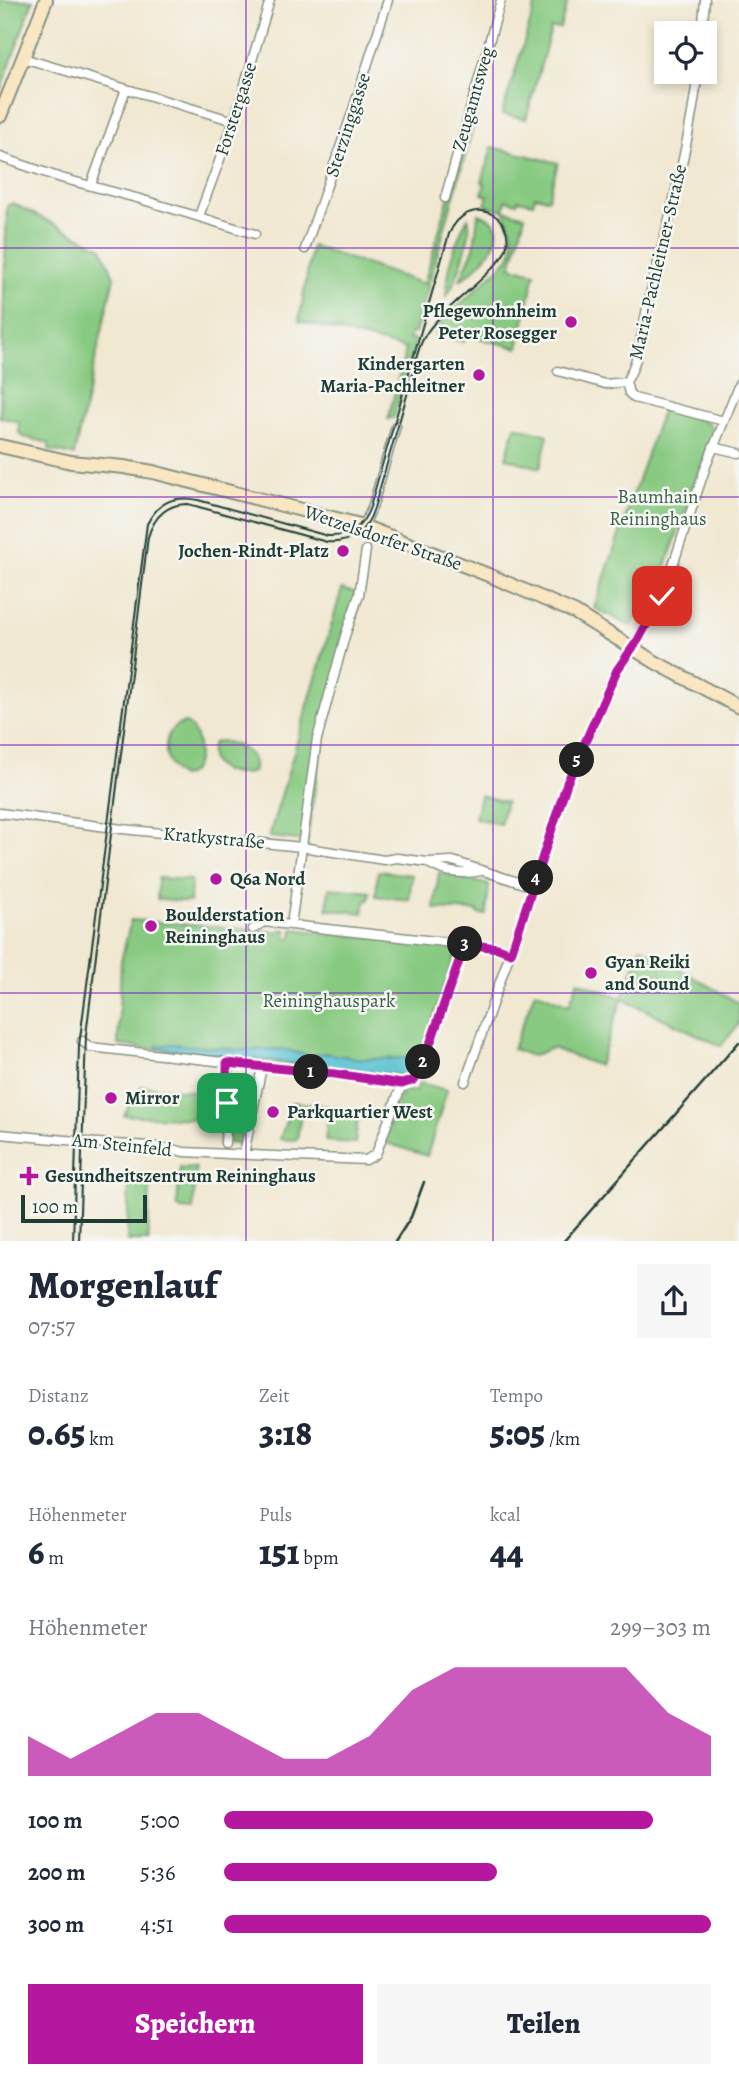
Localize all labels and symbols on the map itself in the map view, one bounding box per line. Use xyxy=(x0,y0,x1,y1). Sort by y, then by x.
street label: Zeugamtsweg xyxy=(446,43,501,154)
street label: Forstergasse xyxy=(209,59,263,159)
street label: Sterzinggasse xyxy=(319,70,377,180)
street label: Maria-Pachleitner-Straße xyxy=(623,162,693,362)
place label: Pflegewohnheim Peter Rosegger xyxy=(422,298,557,346)
marker: Pflegewohnheim Peter Rosegger xyxy=(563,314,579,330)
place label: Kindergarten Maria-Pachleitner xyxy=(320,351,465,399)
marker: Kindergarten Maria-Pachleitner xyxy=(471,367,487,383)
park label: Baumhain Reininghaus xyxy=(609,484,707,532)
street label: Wetzelsdorfer Straße xyxy=(300,499,465,577)
place label: Jochen-Rindt-Platz xyxy=(178,538,329,564)
marker: Jochen-Rindt-Platz xyxy=(335,543,351,559)
pin xyxy=(632,566,692,626)
pin: 5 xyxy=(560,742,594,778)
street label: Kratkystraße xyxy=(162,821,266,855)
pin: 4 xyxy=(518,860,554,896)
place label: Q6a Nord xyxy=(230,866,306,892)
marker: Q6a Nord xyxy=(208,871,224,887)
place label: Boulderstation Reininghaus xyxy=(165,902,285,950)
marker: Boulderstation Reininghaus xyxy=(143,918,159,934)
pin: 3 xyxy=(448,926,482,962)
place label: Gyan Reiki and Sound xyxy=(605,949,691,997)
marker: Gyan Reiki and Sound xyxy=(583,965,599,981)
park label: Reininghauspark xyxy=(262,988,396,1014)
pin: 2 xyxy=(406,1044,440,1080)
pin: 1 xyxy=(294,1054,328,1090)
pin xyxy=(197,1073,257,1133)
place label: Mirror xyxy=(125,1085,180,1111)
marker: Mirror xyxy=(103,1090,119,1106)
place label: Parkquartier West xyxy=(287,1099,433,1125)
marker: Parkquartier West xyxy=(265,1104,281,1120)
street label: Am Steinfeld xyxy=(70,1127,174,1163)
place label: Gesundheitszentrum Reininghaus xyxy=(45,1163,316,1189)
marker: Gesundheitszentrum Reininghaus xyxy=(19,1166,39,1186)
scale bar xyxy=(21,1192,147,1224)

